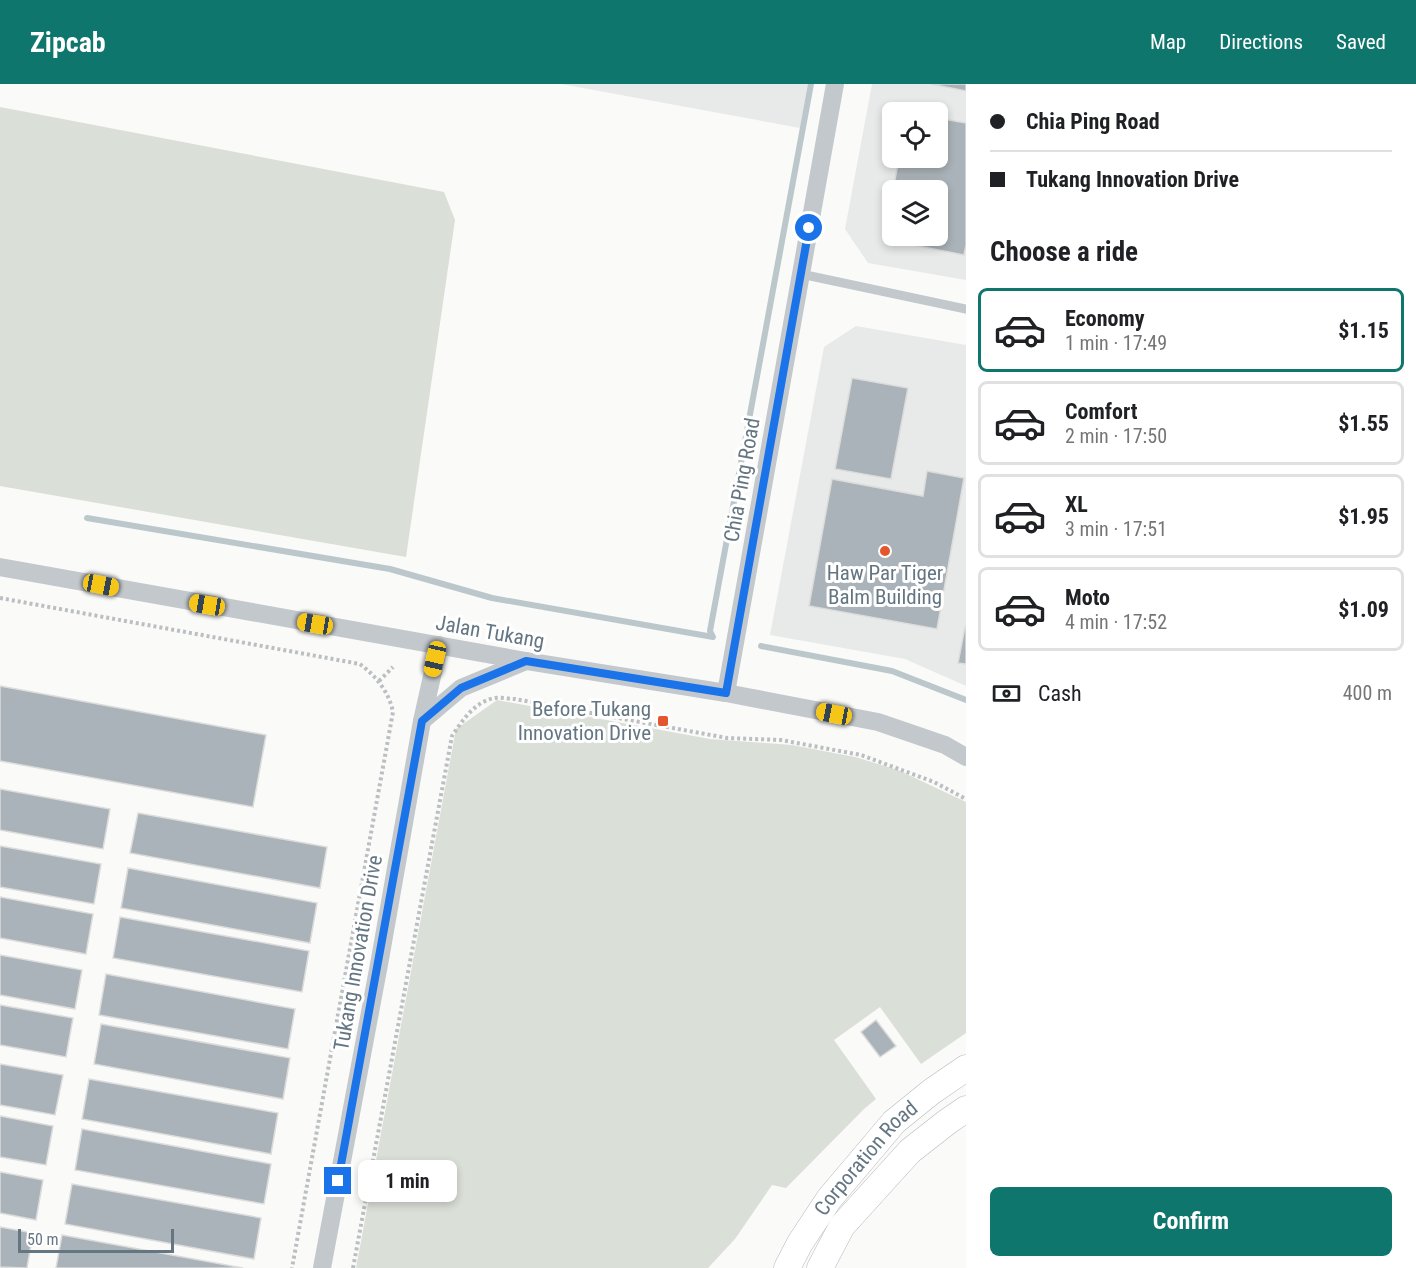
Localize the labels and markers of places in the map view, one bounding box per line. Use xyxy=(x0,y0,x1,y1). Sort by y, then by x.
marker: Haw Par Tiger Balm Building xyxy=(878,544,892,558)
place label: Haw Par Tiger Balm Building xyxy=(827,561,943,609)
place label: Before Tukang Innovation Drive xyxy=(518,697,651,745)
marker: Before Tukang Innovation Drive xyxy=(656,714,670,728)

